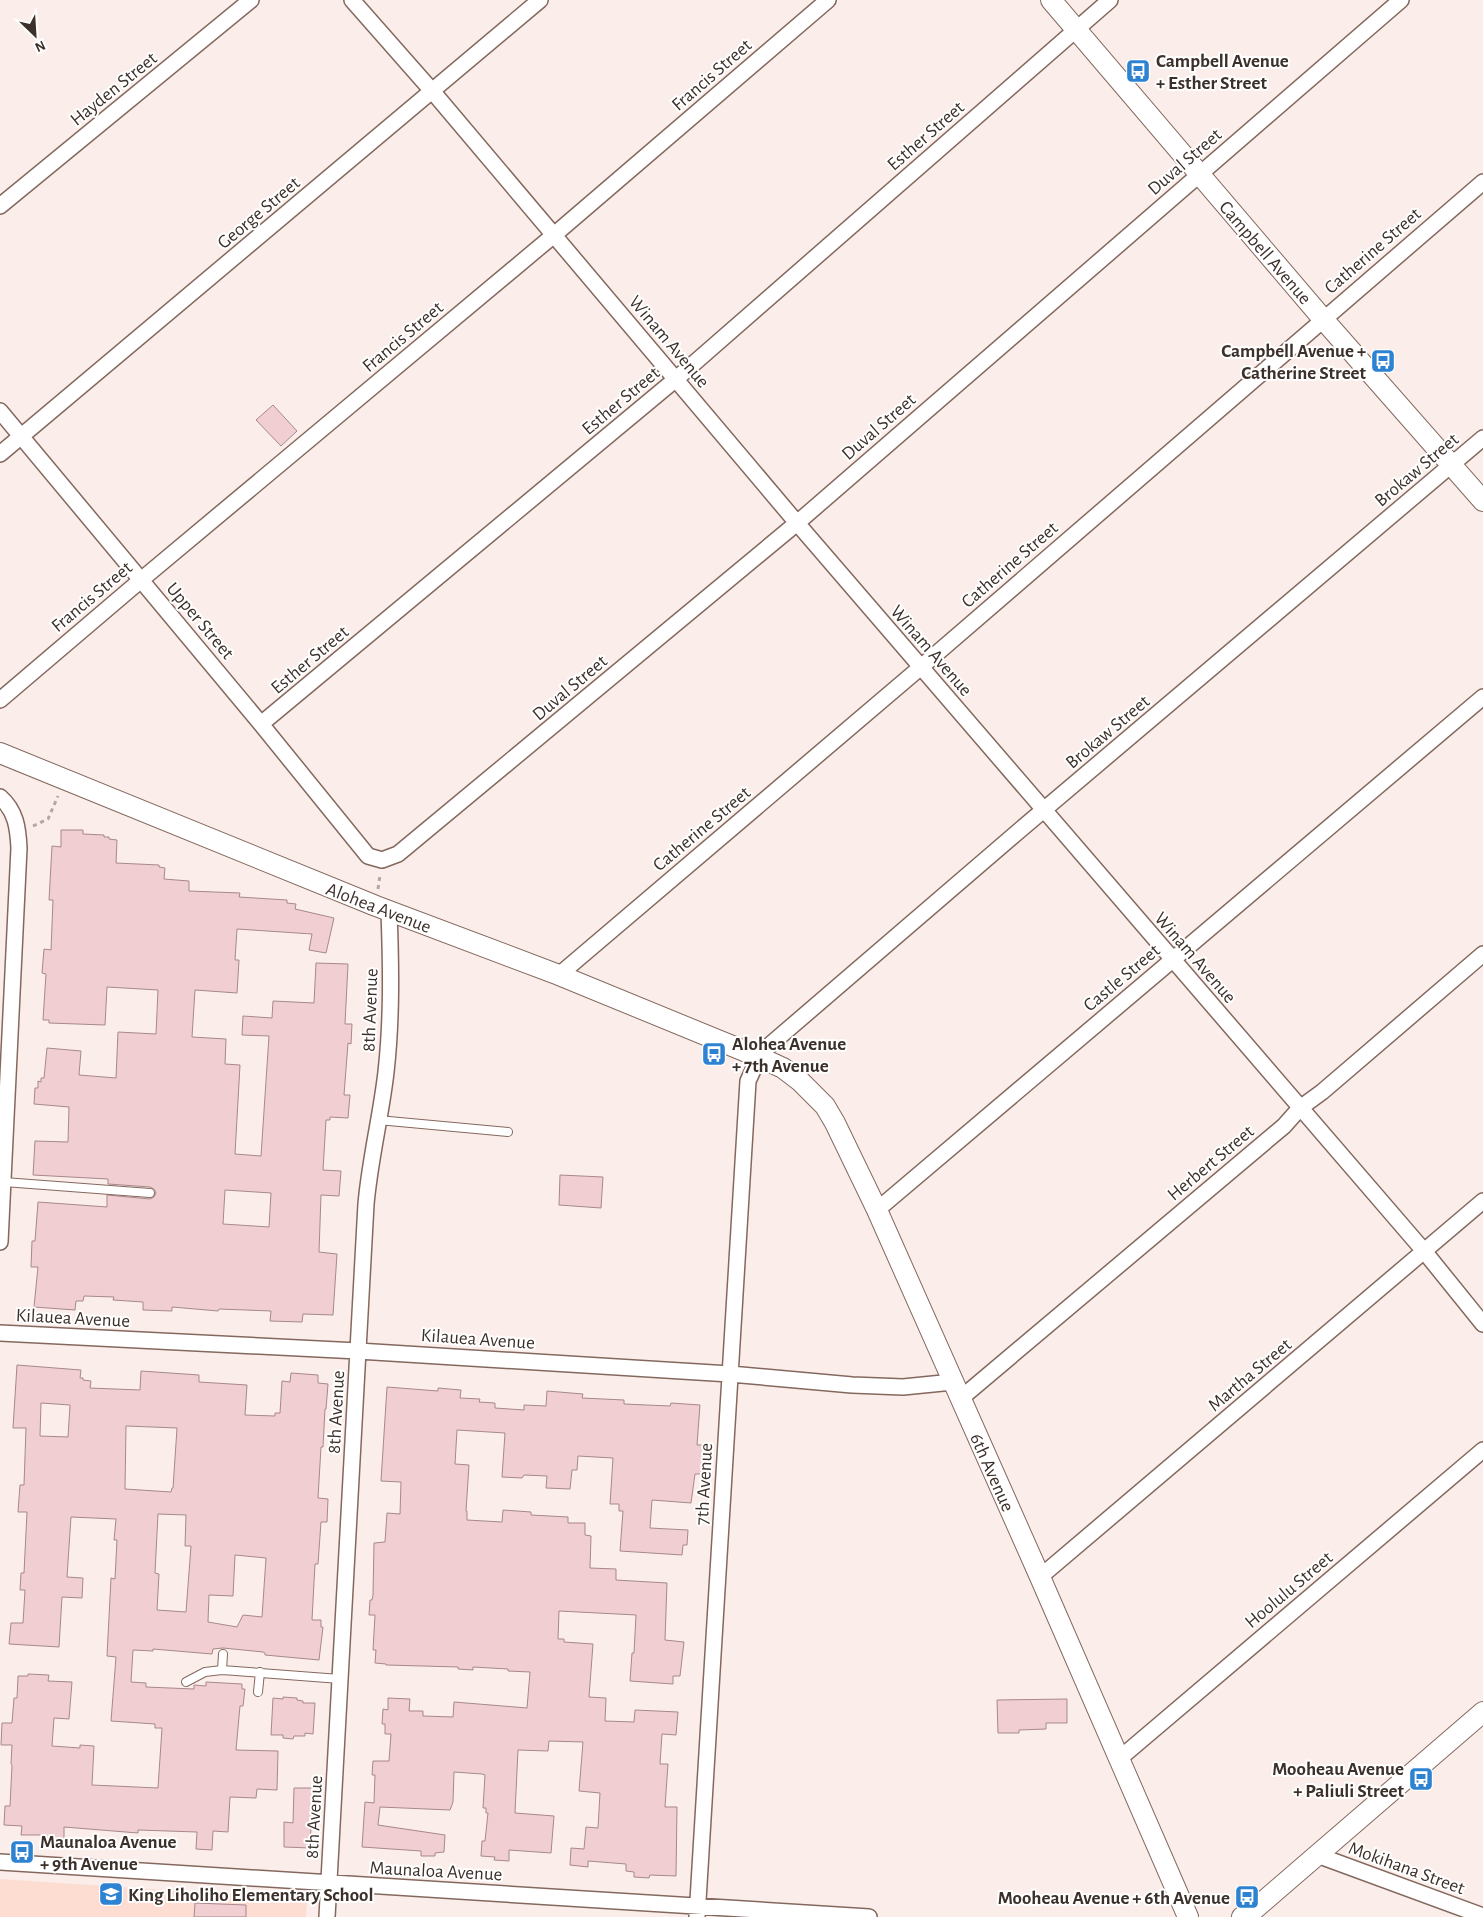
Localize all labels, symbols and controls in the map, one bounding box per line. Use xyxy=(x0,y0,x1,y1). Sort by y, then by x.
north arrow xyxy=(10,10,60,60)
street label: Francis Street xyxy=(669,36,755,115)
text: N xyxy=(33,37,47,54)
street label: Hayden Street xyxy=(67,49,161,130)
place label: Campbell Avenue + Esther Street xyxy=(1156,52,1289,93)
bus stop icon: Campbell Avenue + Esther Street xyxy=(1125,58,1151,84)
street label: Esther Street xyxy=(884,98,968,174)
street label: Duval Street xyxy=(1144,125,1225,199)
street label: George Street xyxy=(214,173,304,253)
street label: Campbell Avenue xyxy=(1215,198,1315,308)
street label: Catherine Street xyxy=(1321,204,1425,298)
street label: Winam Avenue xyxy=(625,292,713,392)
street label: Francis Street xyxy=(359,298,447,376)
place label: Campbell Avenue + Catherine Street xyxy=(1221,342,1367,383)
bus stop icon: Campbell Avenue + Catherine Street xyxy=(1370,348,1396,374)
street label: Esther Street xyxy=(579,363,663,439)
street label: Duval Street xyxy=(838,390,919,464)
street label: Brokaw Street xyxy=(1371,430,1463,511)
street label: Catherine Street xyxy=(958,518,1062,612)
street label: Francis Street xyxy=(48,558,136,636)
street label: Upper Street xyxy=(162,579,237,663)
street label: Winam Avenue xyxy=(886,602,975,700)
street label: Esther Street xyxy=(268,622,352,698)
street label: Duval Street xyxy=(529,652,611,725)
street label: Brokaw Street xyxy=(1062,692,1154,773)
street label: Catherine Street xyxy=(650,783,754,875)
street label: Alohea Avenue xyxy=(323,880,434,937)
street label: Winam Avenue xyxy=(1150,909,1239,1007)
street label: Castle Street xyxy=(1080,941,1164,1015)
street label: 8th Avenue xyxy=(360,968,381,1052)
place label: Alohea Avenue + 7th Avenue xyxy=(732,1035,846,1076)
bus stop icon: Alohea Avenue + 7th Avenue xyxy=(701,1041,727,1067)
street label: Herbert Street xyxy=(1164,1122,1258,1205)
street label: Kilauea Avenue xyxy=(15,1306,130,1331)
street label: Kilauea Avenue xyxy=(420,1326,536,1353)
street label: Martha Street xyxy=(1205,1335,1295,1415)
street label: 8th Avenue xyxy=(325,1370,348,1454)
street label: 6th Avenue xyxy=(966,1431,1017,1515)
street label: 7th Avenue xyxy=(693,1442,716,1526)
street label: Hoolulu Street xyxy=(1242,1548,1336,1632)
place label: Mooheau Avenue + Paliuli Street xyxy=(1272,1760,1405,1801)
bus stop icon: Mooheau Avenue + Paliuli Street xyxy=(1408,1766,1434,1792)
street label: 8th Avenue xyxy=(303,1775,326,1859)
place label: Maunaloa Avenue + 9th Avenue xyxy=(40,1833,177,1874)
bus stop icon: Maunaloa Avenue + 9th Avenue xyxy=(9,1839,35,1865)
street label: Mokihana Street xyxy=(1346,1839,1467,1898)
street label: Maunaloa Avenue xyxy=(369,1859,503,1884)
school or university icon: King Liholiho Elementary School xyxy=(98,1881,124,1907)
bus stop icon: Mooheau Avenue + 6th Avenue xyxy=(1234,1884,1260,1910)
place label: King Liholiho Elementary School xyxy=(128,1886,374,1905)
place label: Mooheau Avenue + 6th Avenue xyxy=(998,1889,1230,1908)

